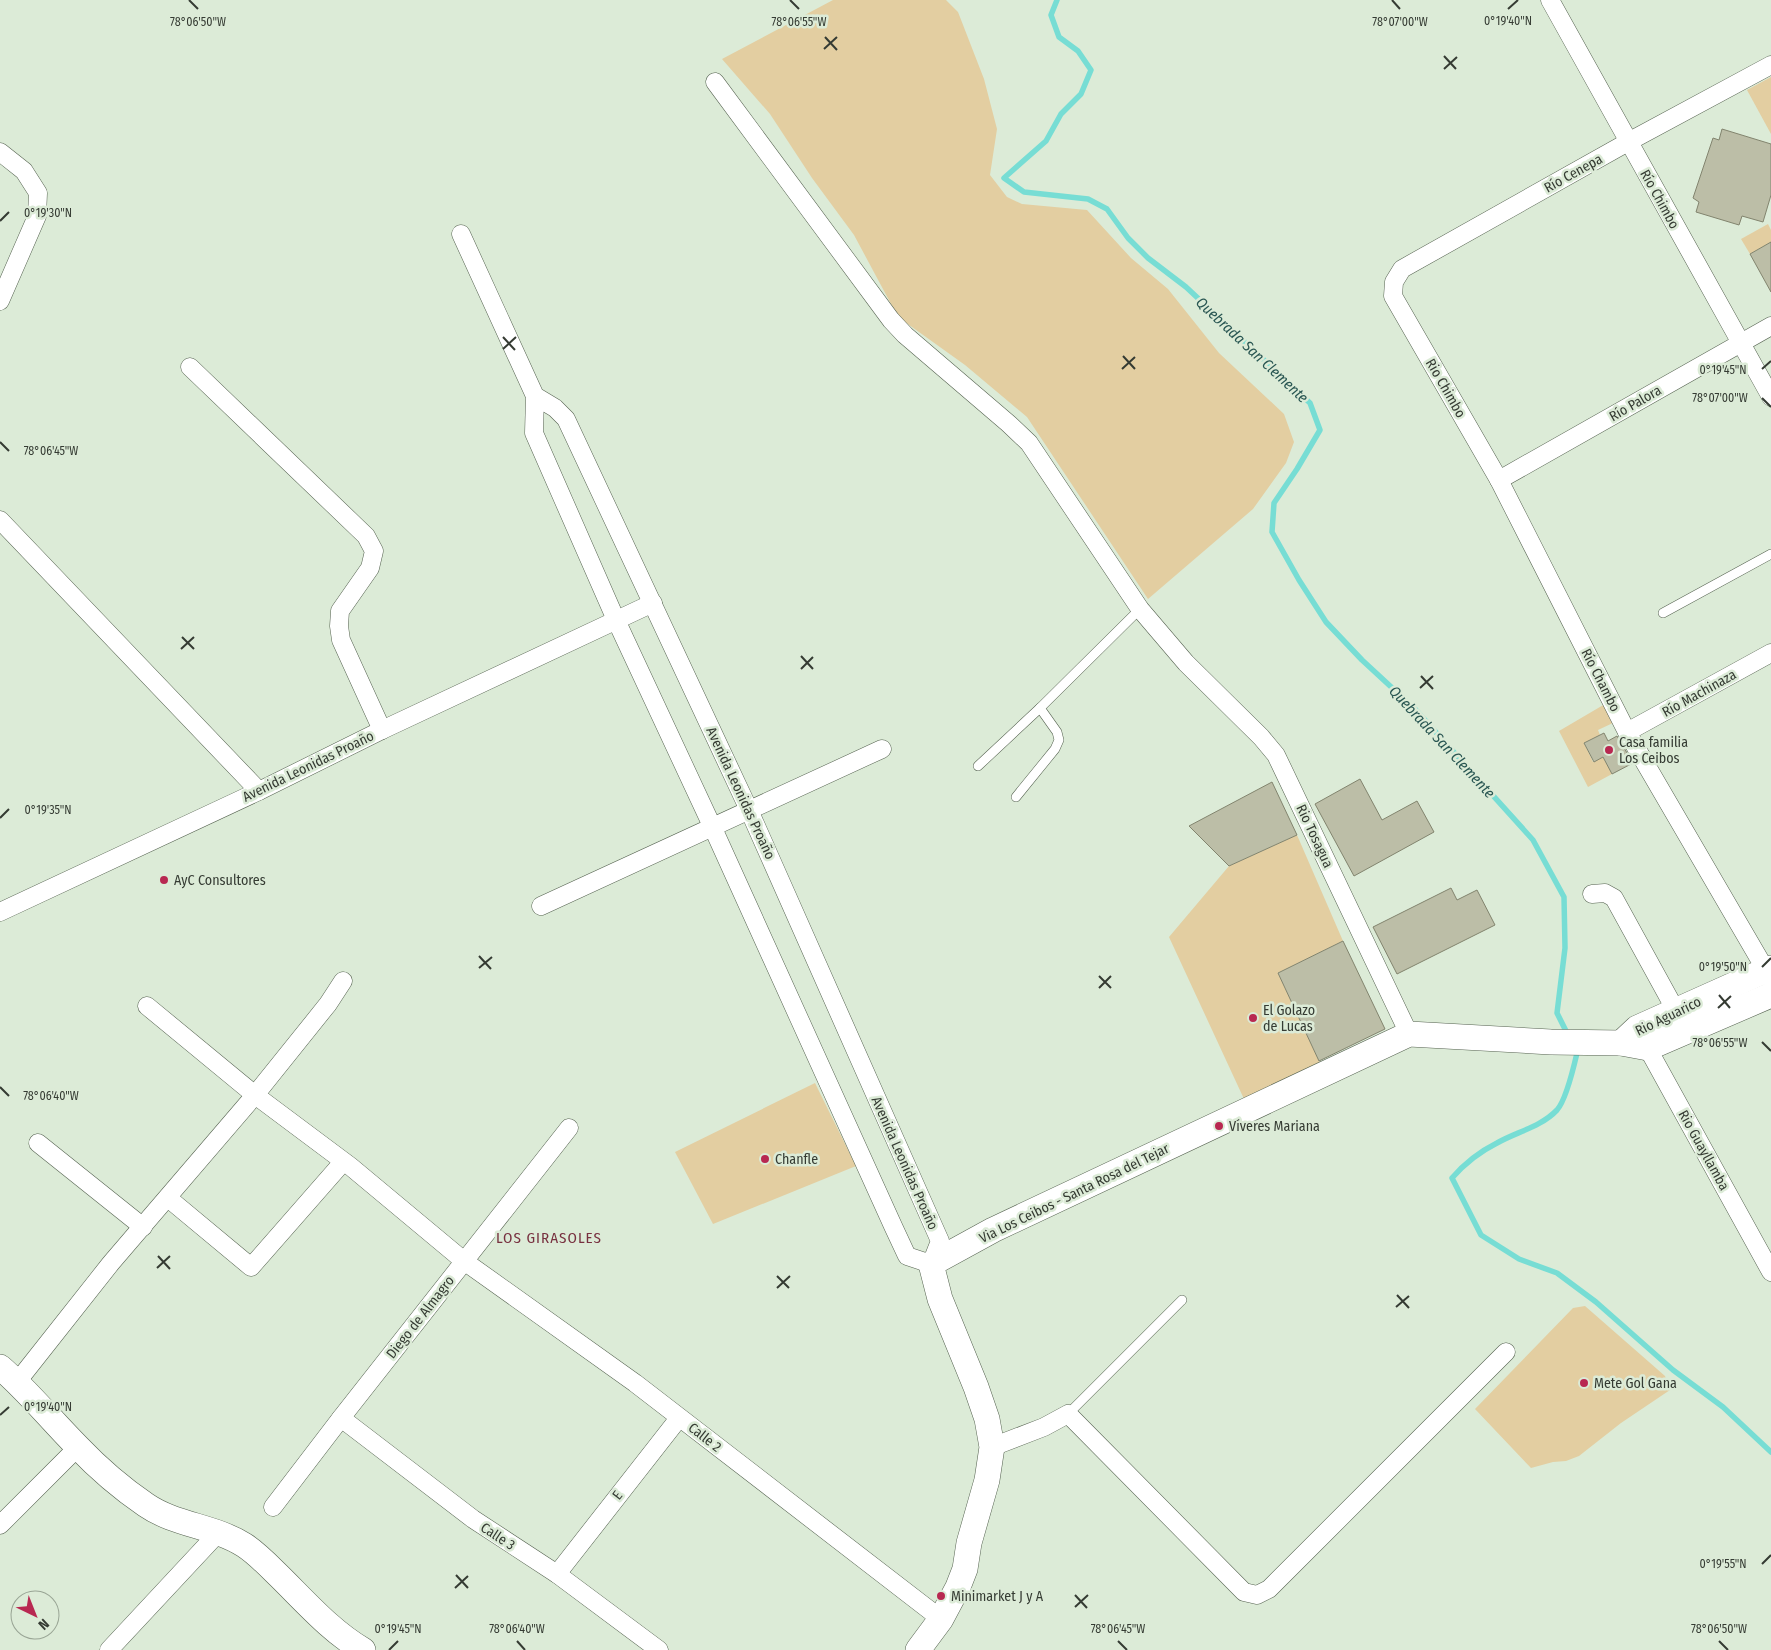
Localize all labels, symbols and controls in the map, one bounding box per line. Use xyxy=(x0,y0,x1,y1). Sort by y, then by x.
text: 0°19'40"N xyxy=(1484,14,1532,28)
text: 78°06'50"W xyxy=(170,15,226,29)
text: 78°06'55"W xyxy=(772,15,826,29)
text: 78°07'00"W xyxy=(1372,15,1428,29)
street label: Río Cenepa xyxy=(1541,150,1605,196)
street label: Río Chimbo xyxy=(1636,167,1683,232)
text: 0°19'30"N xyxy=(24,206,72,220)
water label: Quebrada San Clemente xyxy=(1192,293,1312,407)
street label: Rio Chimbo xyxy=(1422,356,1469,421)
text: 0°19'45"N xyxy=(1700,363,1747,377)
street label: Río Palora xyxy=(1606,382,1664,425)
text: 78°07'00"W xyxy=(1692,391,1748,405)
text: 78°06'45"W xyxy=(24,444,78,458)
street label: Río Chambo xyxy=(1577,646,1624,715)
street label: Río Machinaza xyxy=(1659,666,1739,721)
water label: Quebrada San Clemente xyxy=(1385,682,1499,802)
street label: Avenida Leonidas Proaño xyxy=(702,724,779,862)
street label: Avenida Leonidas Proaño xyxy=(240,727,377,806)
place label: Casa familia Los Ceibos xyxy=(1619,734,1688,767)
marker: Casa familia Los Ceibos xyxy=(1603,744,1615,756)
street label: Rio Tosagua xyxy=(1292,802,1337,871)
text: 0°19'35"N xyxy=(24,803,72,817)
place label: AyC Consultores xyxy=(174,872,266,889)
marker: AyC Consultores xyxy=(158,874,170,886)
text: 0°19'50"N xyxy=(1699,960,1747,974)
street label: Rio Aguarico xyxy=(1632,993,1704,1040)
place label: El Golazo de Lucas xyxy=(1263,1002,1315,1035)
marker: El Golazo de Lucas xyxy=(1247,1012,1259,1024)
text: 78°06'55"W xyxy=(1693,1036,1747,1050)
text: 78°06'40"W xyxy=(23,1089,79,1103)
street label: Avenida Leonidas Proaño xyxy=(867,1094,942,1232)
street label: Rio Guayllamba xyxy=(1675,1107,1733,1193)
place label: Víveres Mariana xyxy=(1229,1118,1320,1135)
marker: Víveres Mariana xyxy=(1213,1120,1225,1132)
street label: Via Los Ceibos - Santa Rosa del Tejar xyxy=(977,1140,1172,1247)
place label: Chanfle xyxy=(775,1151,818,1168)
marker: Chanfle xyxy=(759,1153,771,1165)
district label: LOS GIRASOLES xyxy=(496,1229,602,1247)
street label: Diego de Almagro xyxy=(383,1273,458,1362)
place label: Mete Gol Gana xyxy=(1594,1375,1677,1392)
marker: Mete Gol Gana xyxy=(1578,1377,1590,1389)
text: 0°19'40"N xyxy=(24,1400,72,1414)
street label: Calle 2 xyxy=(685,1419,725,1456)
street label: E xyxy=(609,1487,626,1503)
street label: Calle 3 xyxy=(477,1519,518,1554)
text: 0°19'55"N xyxy=(1699,1557,1747,1571)
place label: Minimarket J y A xyxy=(951,1588,1044,1605)
north arrow xyxy=(10,1590,60,1640)
marker: Minimarket J y A xyxy=(935,1590,947,1602)
text: N xyxy=(35,1615,52,1633)
text: 0°19'45"N xyxy=(375,1622,422,1636)
text: 78°06'40"W xyxy=(489,1622,545,1636)
text: 78°06'45"W xyxy=(1091,1622,1145,1636)
text: 78°06'50"W xyxy=(1691,1622,1747,1636)

